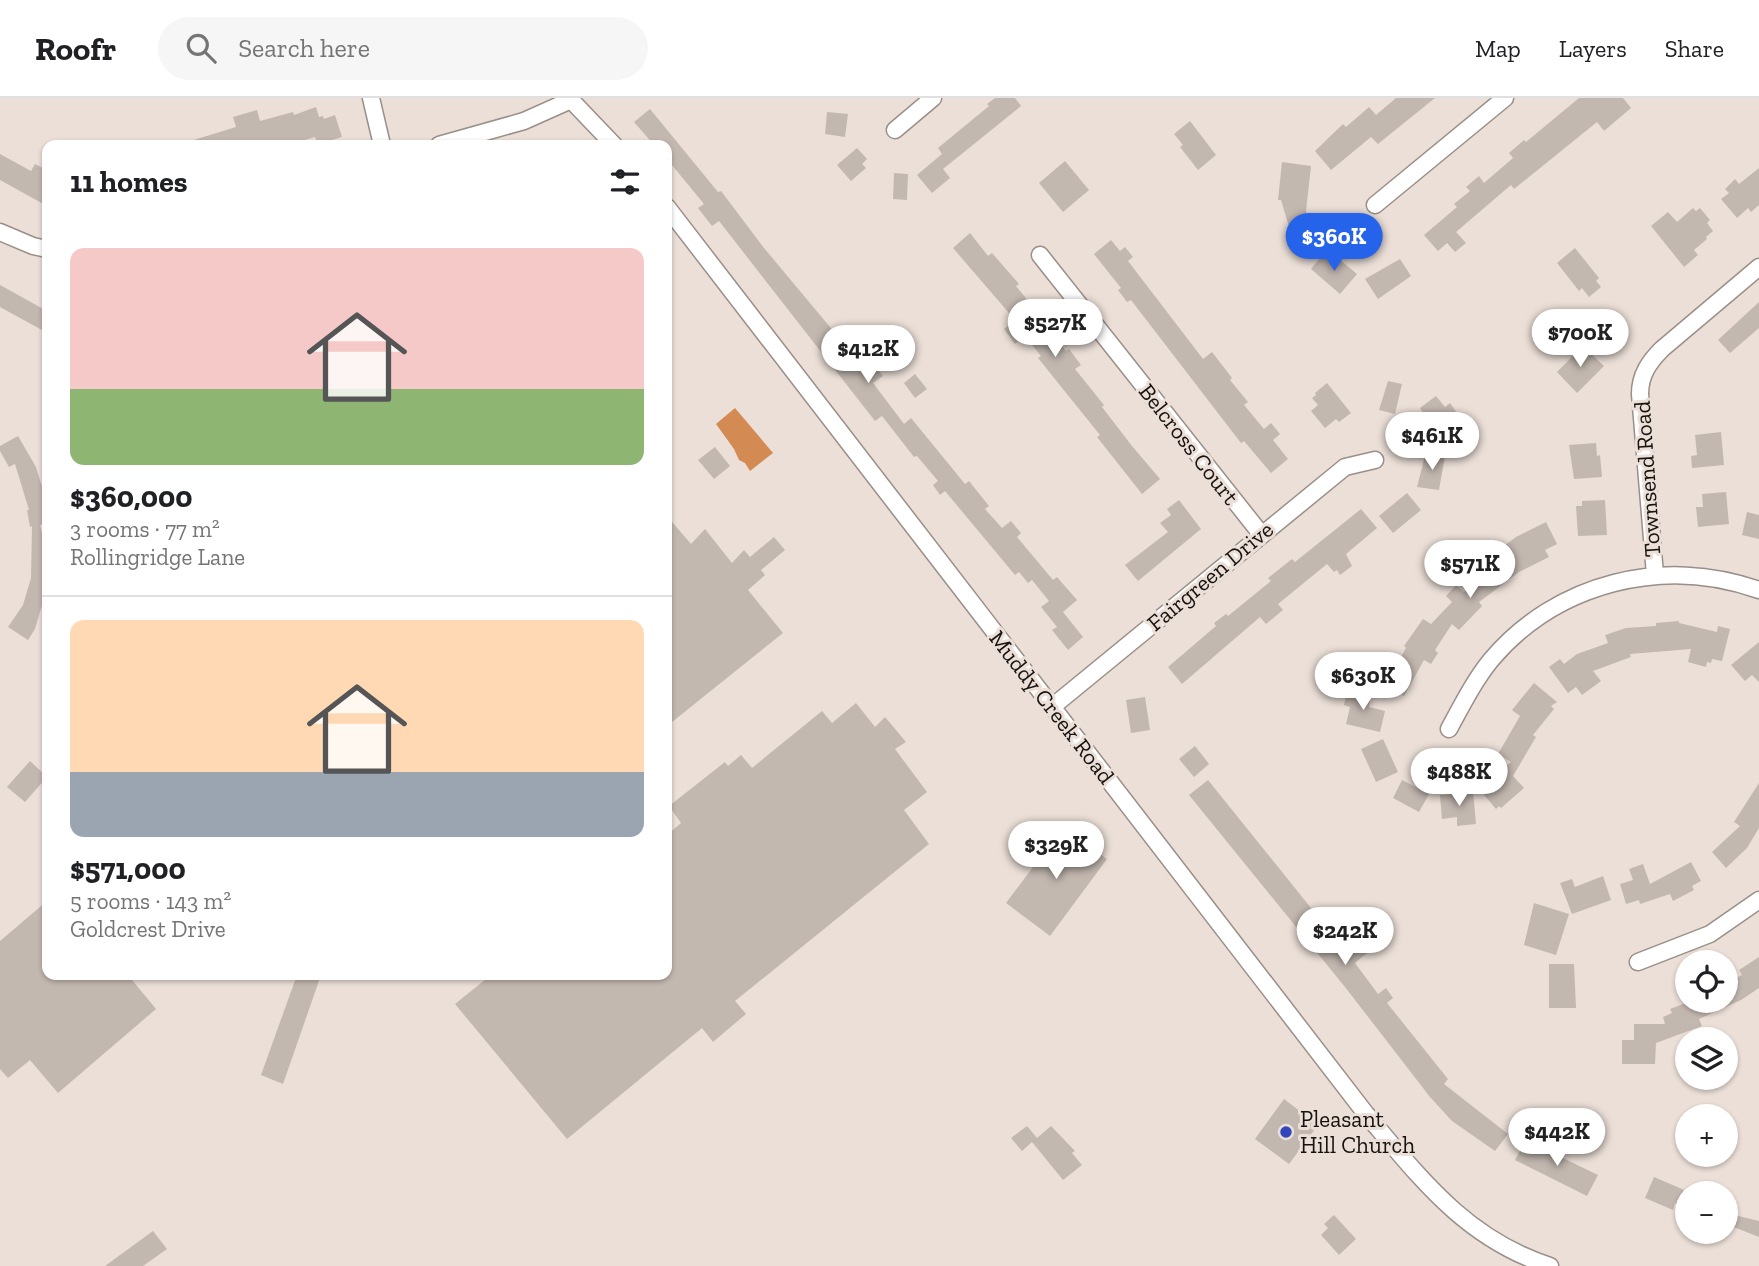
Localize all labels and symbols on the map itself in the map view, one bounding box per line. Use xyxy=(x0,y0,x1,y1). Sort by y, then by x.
pin: $360K xyxy=(1285,214,1383,273)
pin: $527K xyxy=(1006,300,1104,359)
pin: $700K xyxy=(1531,310,1629,369)
pin: $412K xyxy=(819,326,917,385)
street label: Belcross Court xyxy=(1133,378,1245,511)
street label: Townsend Road xyxy=(1628,400,1666,558)
pin: $461K xyxy=(1383,412,1481,472)
street label: Fairgreen Drive xyxy=(1141,515,1279,637)
pin: $571K xyxy=(1421,540,1519,600)
street label: Muddy Creek Road xyxy=(983,625,1121,790)
pin: $630K xyxy=(1314,652,1412,712)
pin: $488K xyxy=(1410,748,1508,808)
pin: $329K xyxy=(1007,822,1105,881)
pin: $242K xyxy=(1296,908,1394,967)
place label: Pleasant Hill Church xyxy=(1300,1105,1415,1159)
pin: $442K xyxy=(1508,1108,1606,1168)
marker: Pleasant Hill Church xyxy=(1278,1124,1294,1140)

